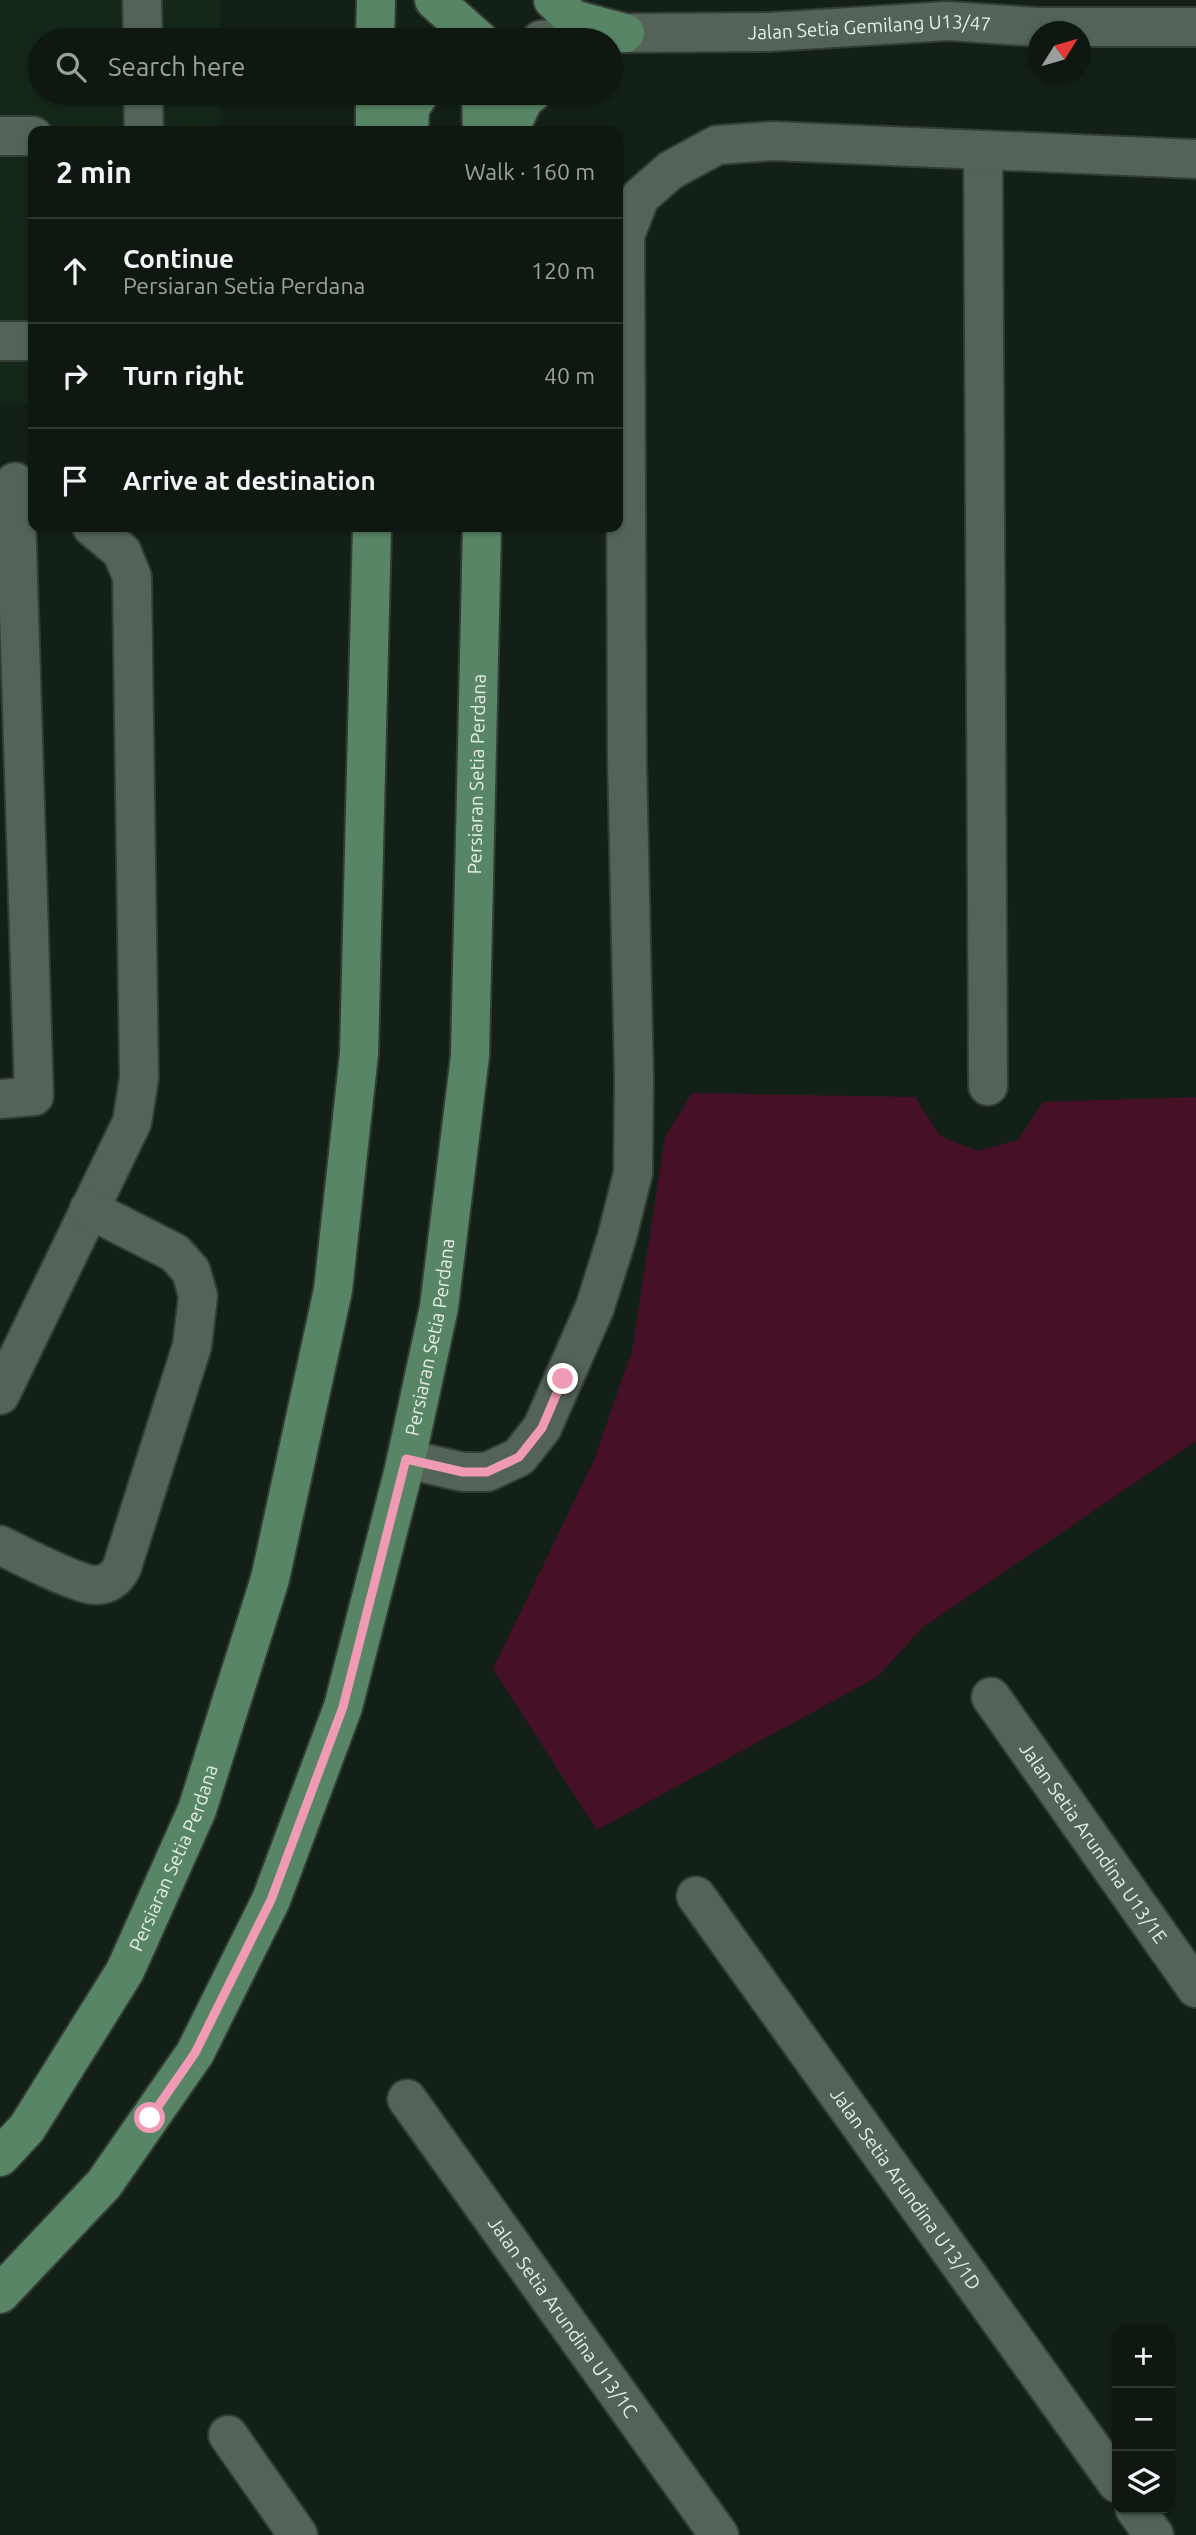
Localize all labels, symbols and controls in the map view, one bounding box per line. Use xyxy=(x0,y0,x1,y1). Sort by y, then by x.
street label: Jalan Setia Gemilang U13/47 xyxy=(748,10,992,43)
north arrow xyxy=(1028,21,1091,84)
search box xyxy=(28,28,623,105)
icon: search xyxy=(52,48,90,86)
text: Search here xyxy=(108,52,245,81)
text: 2 min xyxy=(56,155,132,189)
text: Walk · 160 m xyxy=(464,159,595,184)
text: Continue xyxy=(123,244,234,273)
icon: ahead xyxy=(56,252,94,290)
text: 120 m xyxy=(531,258,595,283)
text: Persiaran Setia Perdana xyxy=(123,273,365,298)
icon: right xyxy=(56,357,94,395)
text: Turn right xyxy=(123,361,244,390)
text: 40 m xyxy=(544,363,595,388)
icon: arrive xyxy=(56,462,94,500)
text: Arrive at destination xyxy=(123,466,376,495)
street label: Persiaran Setia Perdana xyxy=(463,674,490,875)
street label: Persiaran Setia Perdana xyxy=(401,1237,458,1438)
route end xyxy=(547,1363,578,1394)
street label: Jalan Setia Arundina U13/1E xyxy=(1015,1738,1172,1947)
street label: Persiaran Setia Perdana xyxy=(124,1762,222,1954)
street label: Jalan Setia Arundina U13/1D xyxy=(826,2083,986,2294)
route start xyxy=(134,2102,165,2133)
street label: Jalan Setia Arundina U13/1C xyxy=(484,2212,642,2422)
map controls xyxy=(1112,2325,1175,2514)
button: + xyxy=(1112,2325,1175,2388)
button: − xyxy=(1112,2388,1175,2451)
button: layers xyxy=(1112,2451,1175,2514)

